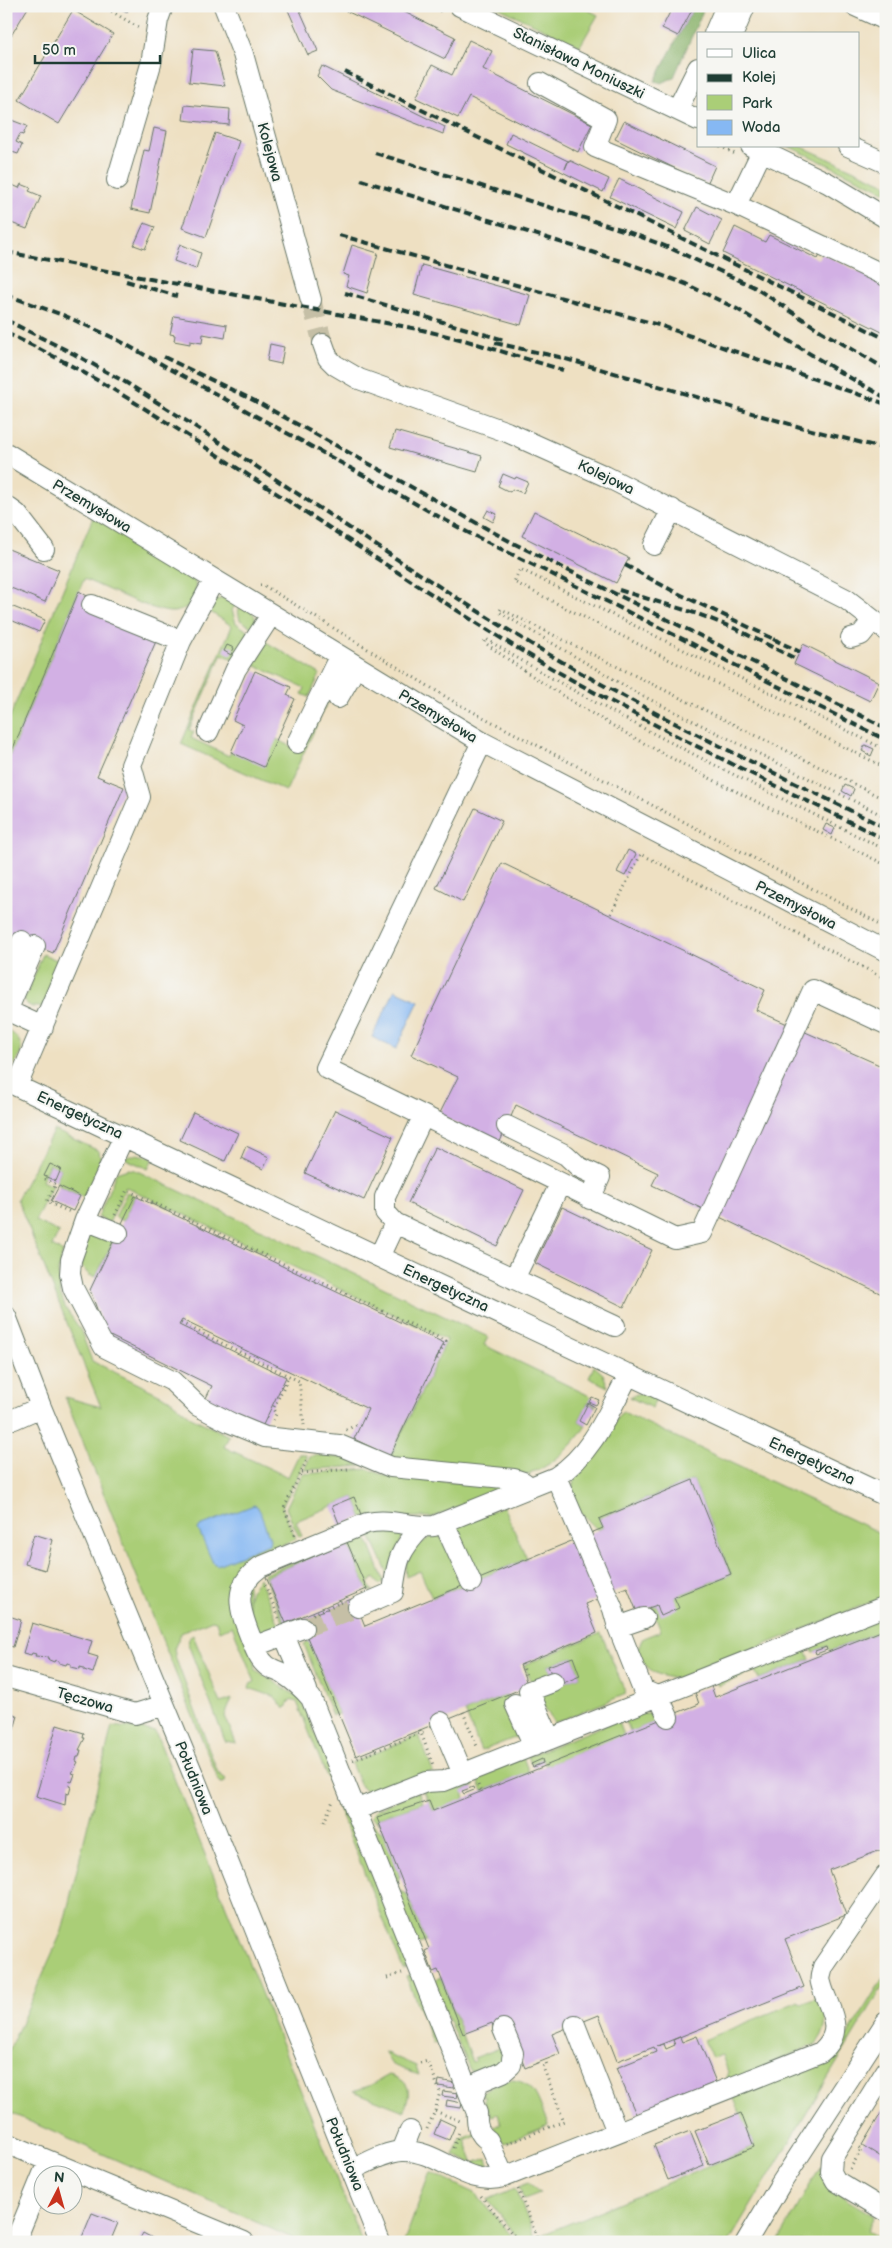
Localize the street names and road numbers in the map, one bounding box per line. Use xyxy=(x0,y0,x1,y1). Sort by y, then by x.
street label: Stanisława Moniuszki xyxy=(510,23,648,104)
street label: Kolejowa xyxy=(252,120,287,184)
street label: Kolejowa xyxy=(574,456,637,499)
street label: Przemysłowa xyxy=(49,475,135,537)
street label: Przemysłowa xyxy=(395,685,481,747)
street label: Przemysłowa xyxy=(752,877,840,934)
street label: Energetyczna xyxy=(34,1087,126,1144)
street label: Energetyczna xyxy=(400,1260,492,1317)
street label: Energetyczna xyxy=(766,1433,858,1490)
street label: Tęczowa xyxy=(54,1683,115,1718)
street label: Południowa xyxy=(170,1739,217,1818)
street label: Południowa xyxy=(321,2115,368,2194)

